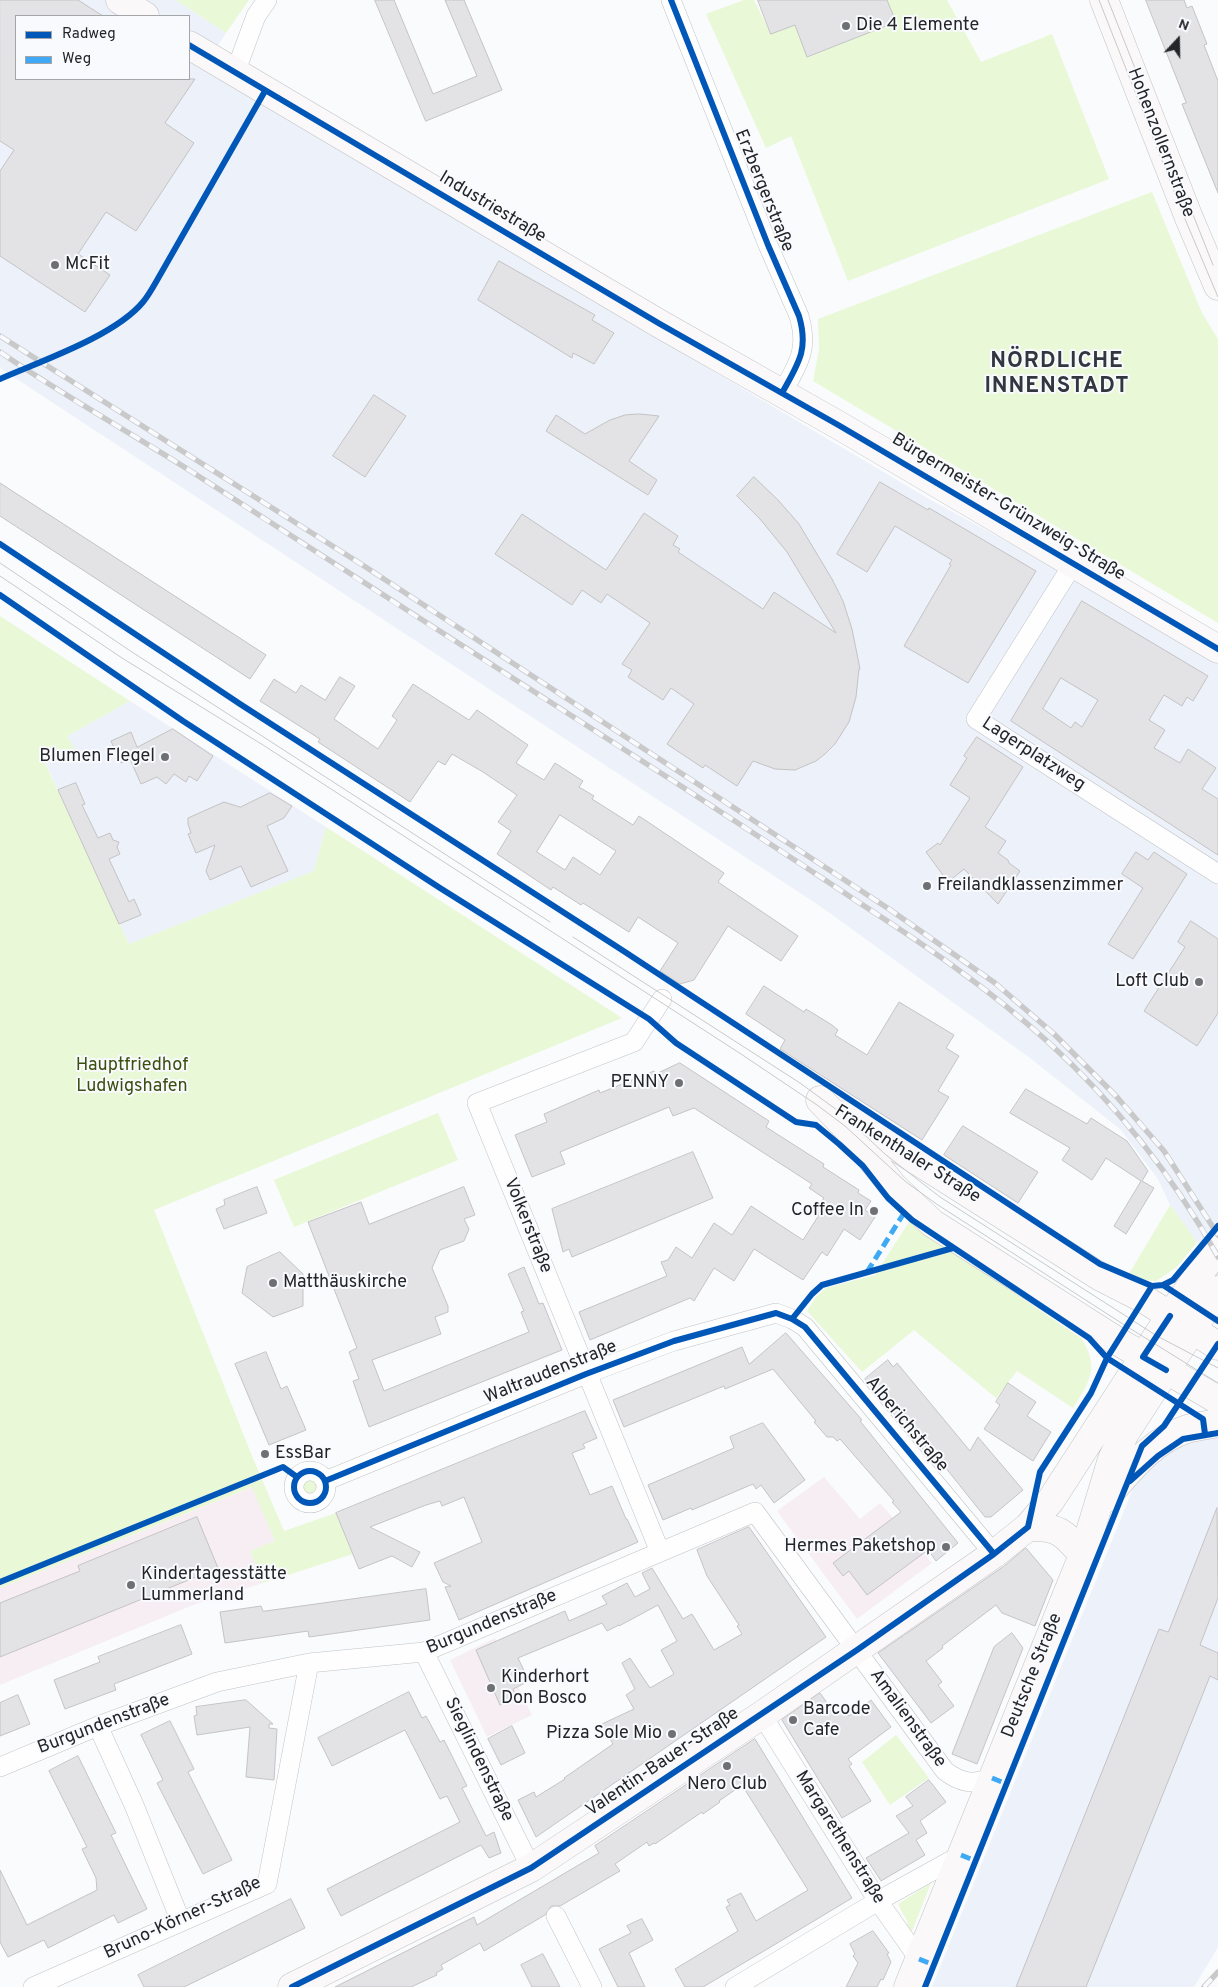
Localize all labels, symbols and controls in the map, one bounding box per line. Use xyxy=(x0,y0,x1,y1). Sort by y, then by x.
legend xyxy=(15,15,190,80)
place label: Die 4 Elemente xyxy=(856,15,979,37)
north arrow xyxy=(1153,15,1203,65)
text: N xyxy=(1176,16,1191,35)
marker: Die 4 Elemente xyxy=(840,20,852,32)
text: Radweg xyxy=(62,25,116,44)
text: Weg xyxy=(62,50,91,69)
street label: Hohenzollernstraße xyxy=(1122,65,1198,221)
street label: Erzbergerstraße xyxy=(729,127,797,255)
street label: Industriestraße xyxy=(435,168,549,248)
place label: McFit xyxy=(65,254,110,276)
marker: McFit xyxy=(49,259,61,271)
district label: NÖRDLICHE INNENSTADT xyxy=(983,350,1131,402)
street label: Bürgermeister-Grünzweig-Straße xyxy=(887,430,1129,586)
street label: Lagerplatzweg xyxy=(977,714,1089,796)
place label: Blumen Flegel xyxy=(39,746,155,768)
marker: Blumen Flegel xyxy=(159,751,171,763)
place label: Freilandklassenzimmer xyxy=(937,875,1123,897)
marker: Freilandklassenzimmer xyxy=(921,880,933,892)
place label: Loft Club xyxy=(1115,971,1189,993)
marker: Loft Club xyxy=(1193,976,1205,988)
park label: Hauptfriedhof Ludwigshafen xyxy=(76,1055,188,1098)
place label: PENNY xyxy=(610,1072,669,1094)
marker: PENNY xyxy=(673,1077,685,1089)
street label: Frankenthaler Straße xyxy=(830,1101,984,1209)
street label: Volkerstraße xyxy=(498,1175,556,1277)
place label: Coffee In xyxy=(791,1200,864,1222)
marker: Coffee In xyxy=(868,1205,880,1217)
place label: Matthäuskirche xyxy=(283,1272,407,1294)
marker: Matthäuskirche xyxy=(267,1277,279,1289)
street label: Waltraudenstraße xyxy=(481,1337,621,1409)
street label: Alberichstraße xyxy=(860,1373,952,1477)
place label: EssBar xyxy=(275,1443,331,1465)
marker: EssBar xyxy=(259,1448,271,1460)
place label: Hermes Paketshop xyxy=(784,1536,936,1558)
marker: Hermes Paketshop xyxy=(940,1541,952,1553)
place label: Kindertagesstätte Lummerland xyxy=(141,1564,287,1606)
marker: Kindertagesstätte Lummerland xyxy=(125,1579,137,1591)
street label: Burgundenstraße xyxy=(424,1586,560,1660)
street label: Deutsche Straße xyxy=(998,1611,1068,1741)
street label: Amalienstraße xyxy=(864,1666,950,1772)
place label: Kinderhort Don Bosco xyxy=(501,1667,589,1710)
marker: Kinderhort Don Bosco xyxy=(485,1682,497,1694)
street label: Burgundenstraße xyxy=(35,1690,173,1760)
street label: Sieglindenstraße xyxy=(439,1694,517,1826)
place label: Barcode Cafe xyxy=(803,1699,870,1742)
street label: Valentin-Bauer-Straße xyxy=(582,1704,744,1822)
marker: Barcode Cafe xyxy=(787,1714,799,1726)
place label: Pizza Sole Mio xyxy=(546,1723,662,1745)
marker: Pizza Sole Mio xyxy=(666,1728,678,1740)
marker: Nero Club xyxy=(721,1760,733,1772)
street label: Margarethenstraße xyxy=(789,1767,889,1909)
place label: Nero Club xyxy=(687,1774,767,1796)
street label: Bruno-Körner-Straße xyxy=(101,1873,265,1965)

